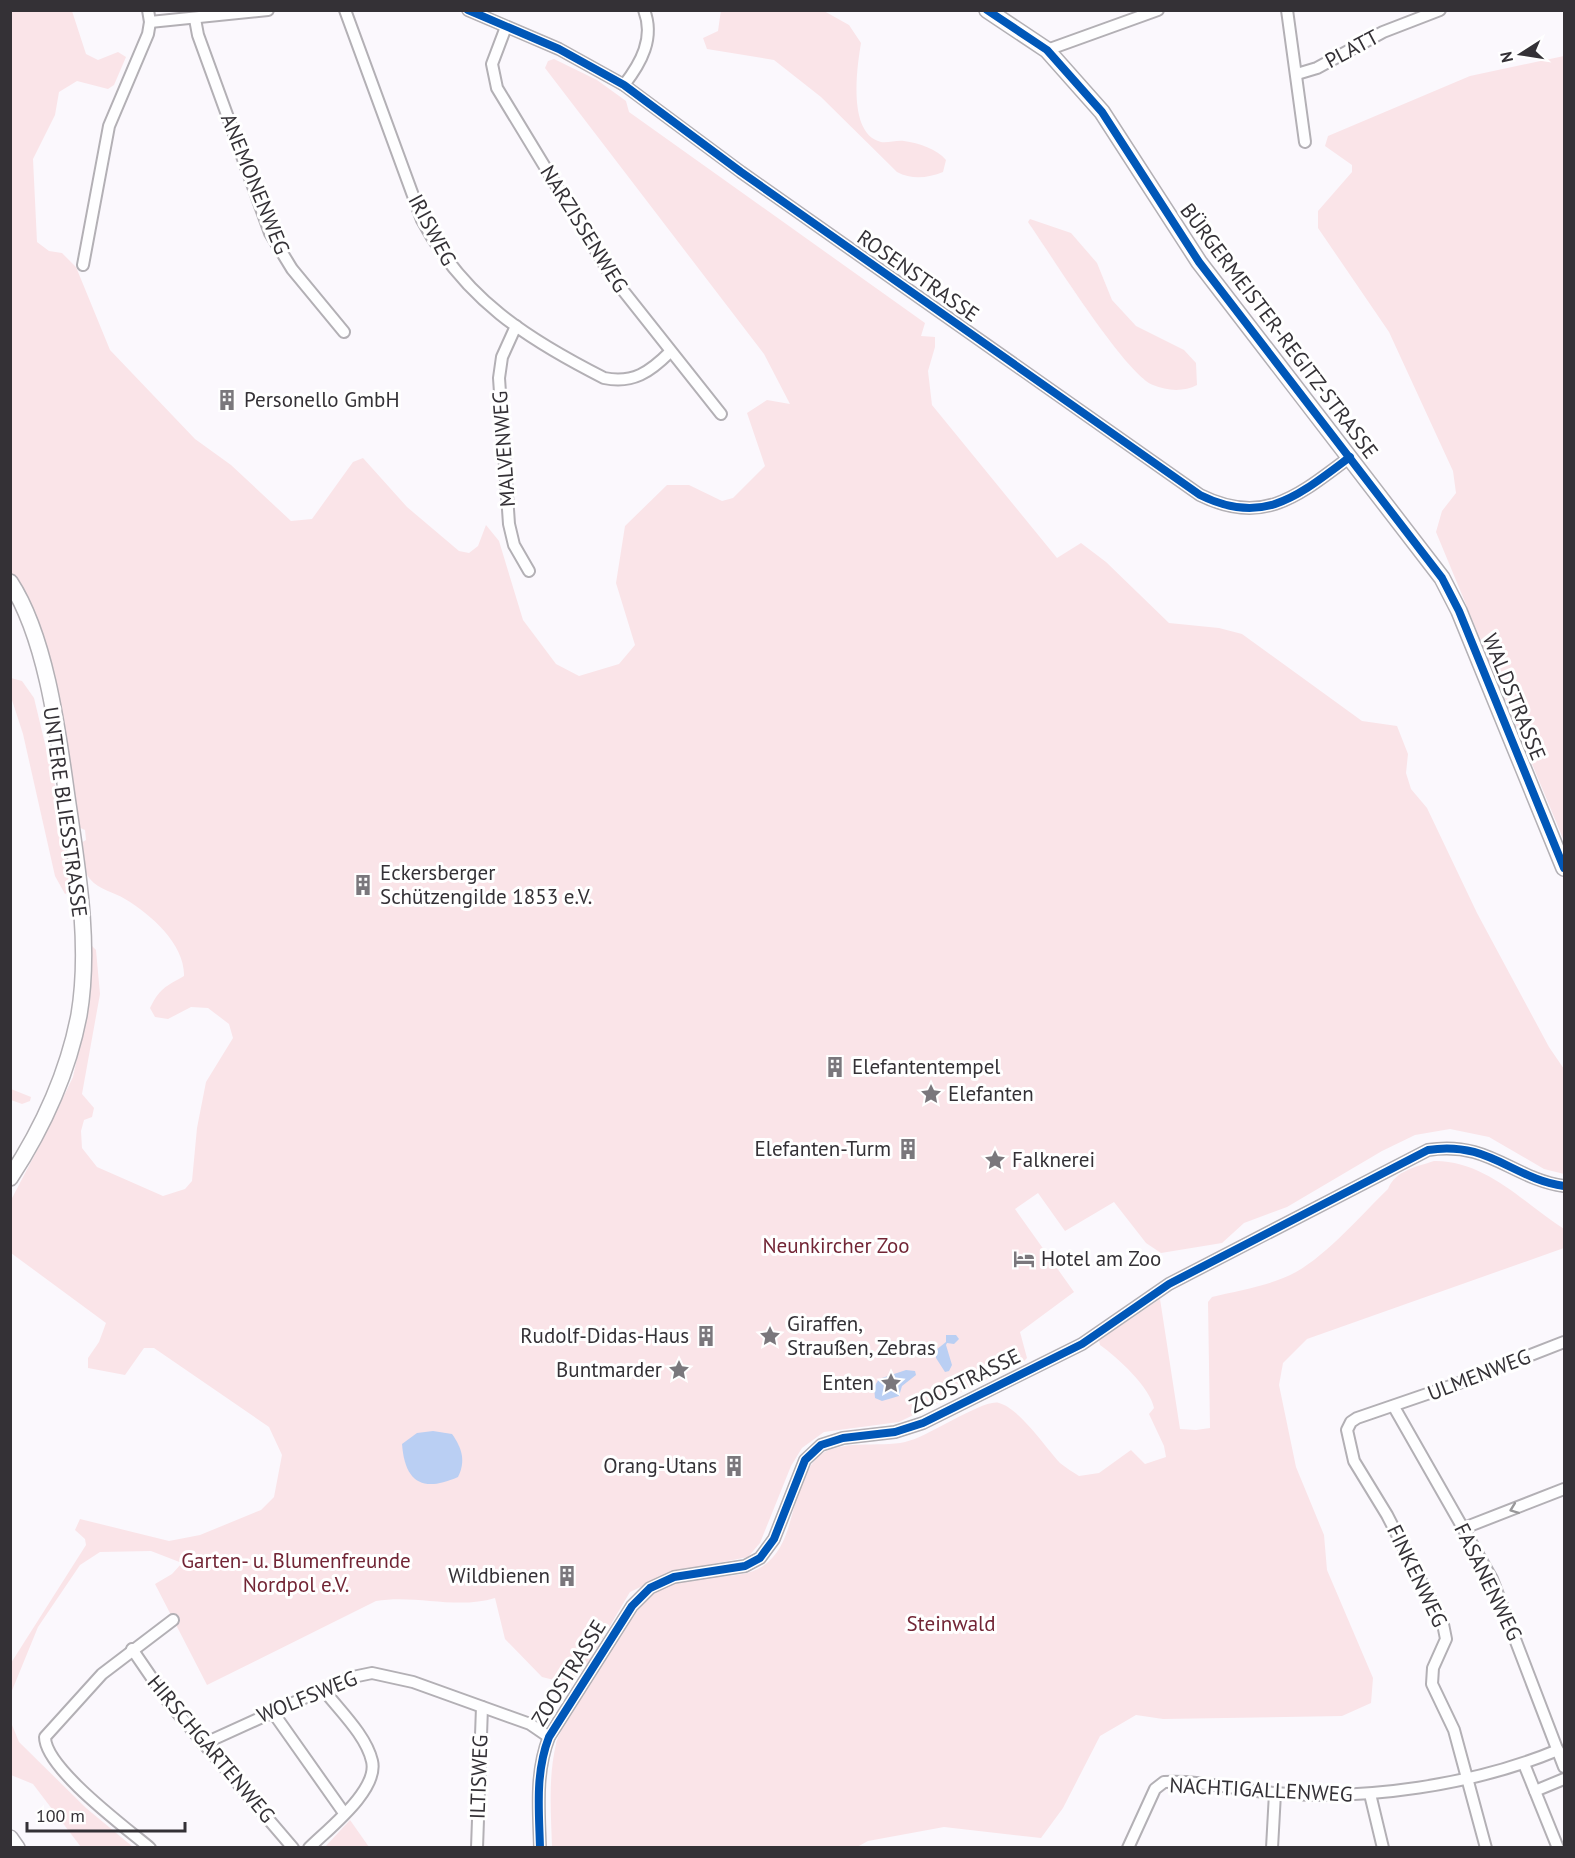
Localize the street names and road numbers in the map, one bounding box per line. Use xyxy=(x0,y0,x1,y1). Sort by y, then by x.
street label: PLATT xyxy=(1320,23,1384,74)
street label: ANEMONENWEG xyxy=(215,109,296,258)
street label: NARZISSENWEG xyxy=(535,160,634,297)
street label: IRISWEG xyxy=(402,189,463,270)
street label: BÜRGERMEISTER-REGITZ-STRASSE xyxy=(1174,198,1384,464)
street label: ROSENSTRASSE xyxy=(852,223,985,328)
street label: MALVENWEG xyxy=(486,390,521,508)
street label: WALDSTRASSE xyxy=(1477,630,1552,764)
street label: UNTERE BLIESSTRASSE xyxy=(37,705,94,919)
street label: ZOOSTRASSE xyxy=(905,1342,1025,1419)
street label: ULMENWEG xyxy=(1424,1343,1534,1406)
street label: FASANENWEG xyxy=(1448,1519,1529,1645)
street label: FINKENWEG xyxy=(1381,1520,1454,1631)
street label: ZOOSTRASSE xyxy=(525,1615,612,1731)
street label: WOLFSWEG xyxy=(253,1664,361,1729)
street label: HIRSCHGARTENWEG xyxy=(142,1669,281,1828)
street label: ILTISWEG xyxy=(464,1734,493,1820)
street label: NACHTIGALLENWEG xyxy=(1169,1771,1353,1808)

